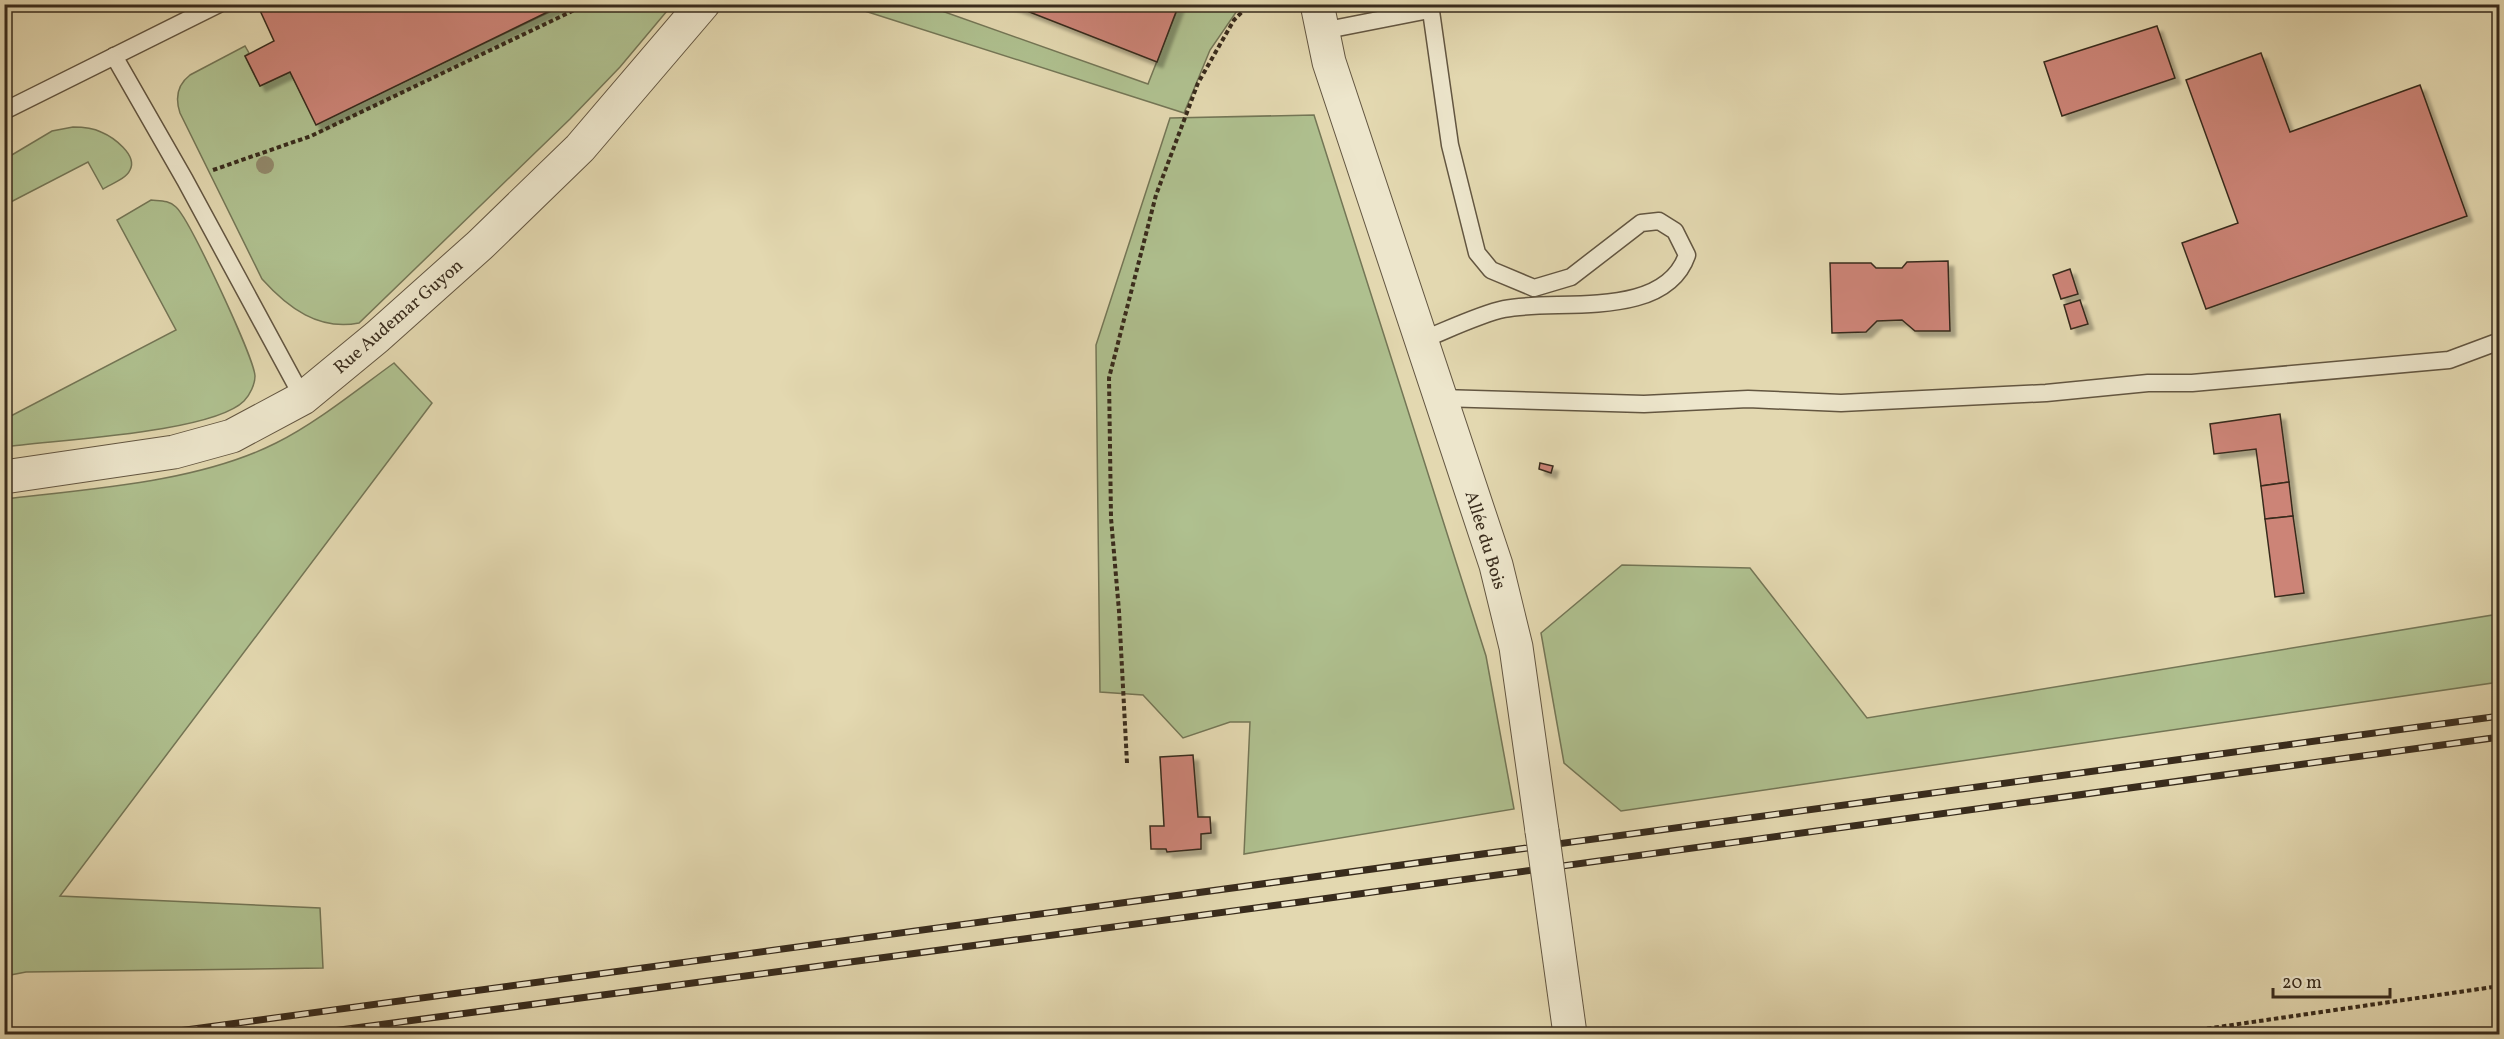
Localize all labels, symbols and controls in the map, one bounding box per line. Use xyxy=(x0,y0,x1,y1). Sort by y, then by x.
street label: Rue Audemar Guyon xyxy=(329,254,469,381)
street label: Allée du Bois xyxy=(1458,488,1511,593)
scale bar xyxy=(2273,961,2390,999)
text: 20 m xyxy=(2282,971,2322,996)

